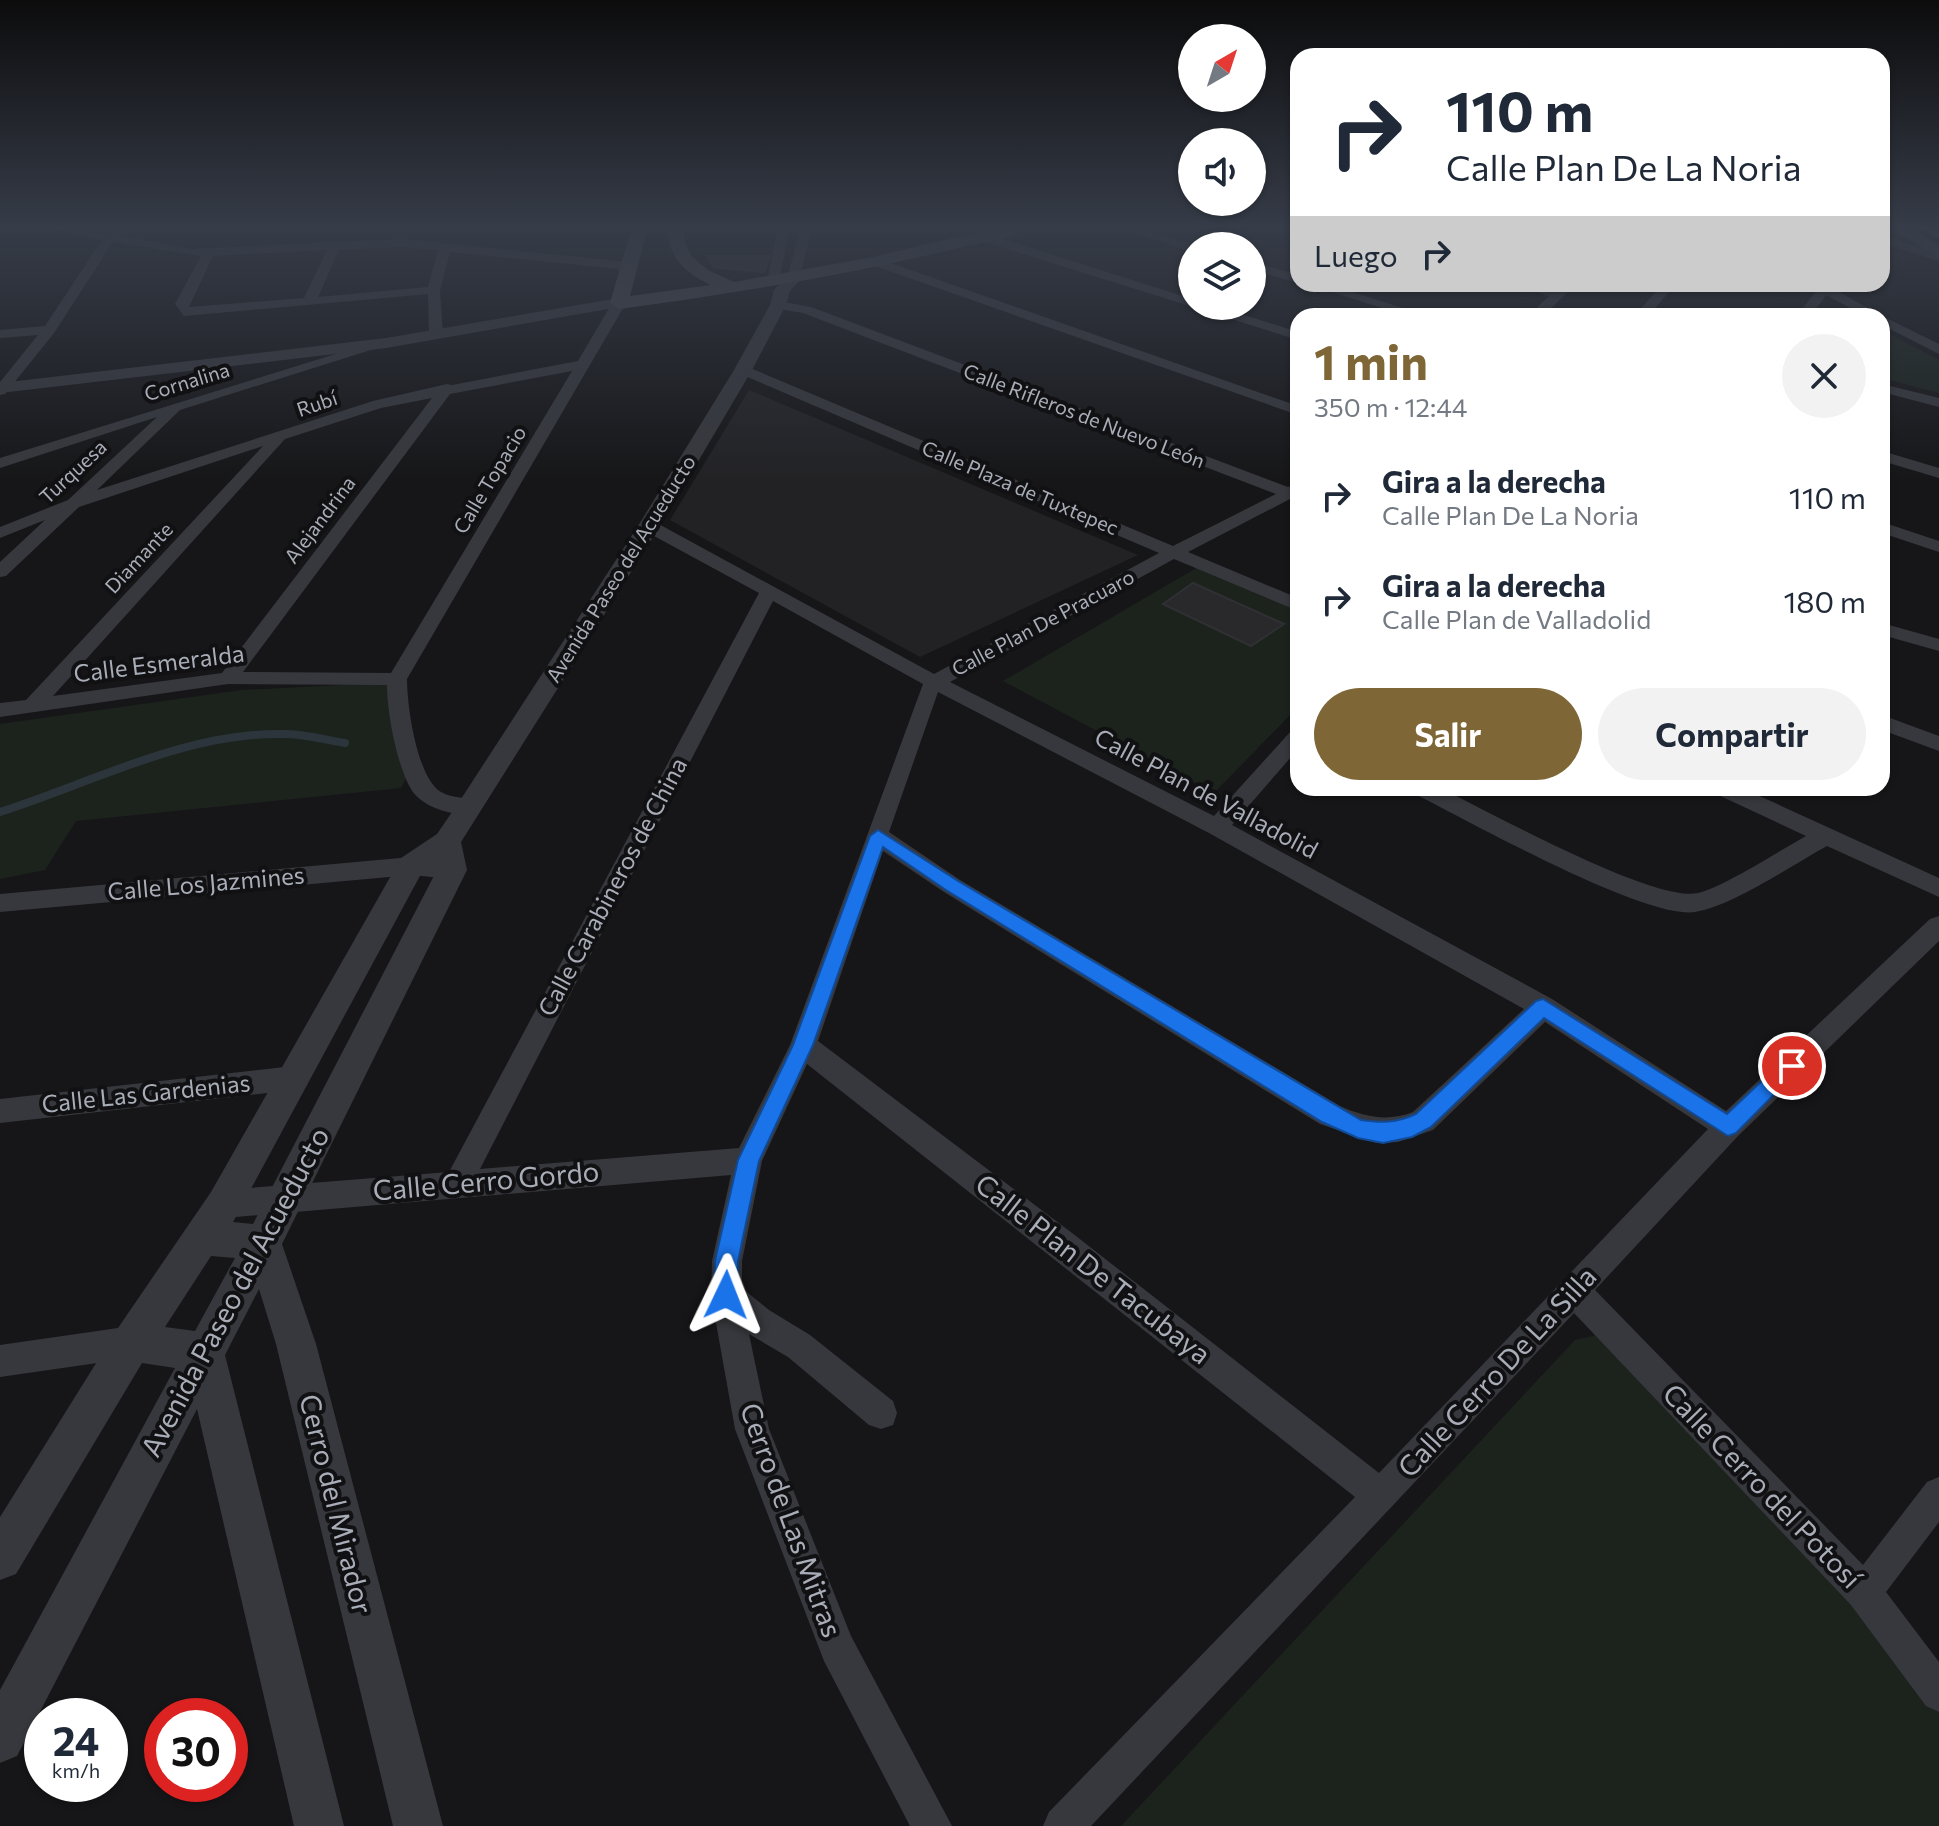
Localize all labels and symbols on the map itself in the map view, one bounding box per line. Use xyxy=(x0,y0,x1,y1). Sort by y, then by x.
north arrow xyxy=(1178,24,1266,112)
street label: Cornalina xyxy=(141,357,232,405)
street label: Calle Rifleros de Nuevo León xyxy=(960,358,1208,472)
street label: Rubí xyxy=(293,385,341,421)
street label: Calle Topacio xyxy=(448,421,531,538)
street label: Turquesa xyxy=(34,434,111,508)
street label: Calle Plaza de Tuxtepec xyxy=(919,435,1122,539)
street label: Avenida Paseo del Acueducto xyxy=(540,451,700,686)
street label: Alejandrina xyxy=(279,471,360,568)
street label: Diamante xyxy=(99,517,177,598)
street label: Calle Plan De Pracuaro xyxy=(947,564,1138,680)
street label: Calle Esmeralda xyxy=(72,638,246,687)
street label: Calle Plan de Valladolid xyxy=(1090,722,1323,864)
street label: Calle Carabineros de China xyxy=(531,752,692,1021)
street label: Calle Los Jazmines xyxy=(106,859,306,906)
pin xyxy=(1758,1032,1826,1100)
street label: Calle Las Gardenias xyxy=(40,1067,252,1118)
street label: Avenida Paseo del Acueducto xyxy=(133,1121,336,1462)
street label: Calle Cerro Gordo xyxy=(371,1153,600,1207)
street label: Calle Plan De Tacubaya xyxy=(969,1166,1218,1371)
position arrow xyxy=(684,1253,768,1337)
street label: Calle Cerro De La Silla xyxy=(1390,1259,1603,1484)
street label: Calle Cerro del Potosí xyxy=(1656,1376,1870,1595)
street label: Cerro del Mirador xyxy=(293,1390,381,1617)
street label: Cerro de Las Mitras xyxy=(734,1398,850,1641)
speed limit sign: 30 xyxy=(144,1698,248,1802)

